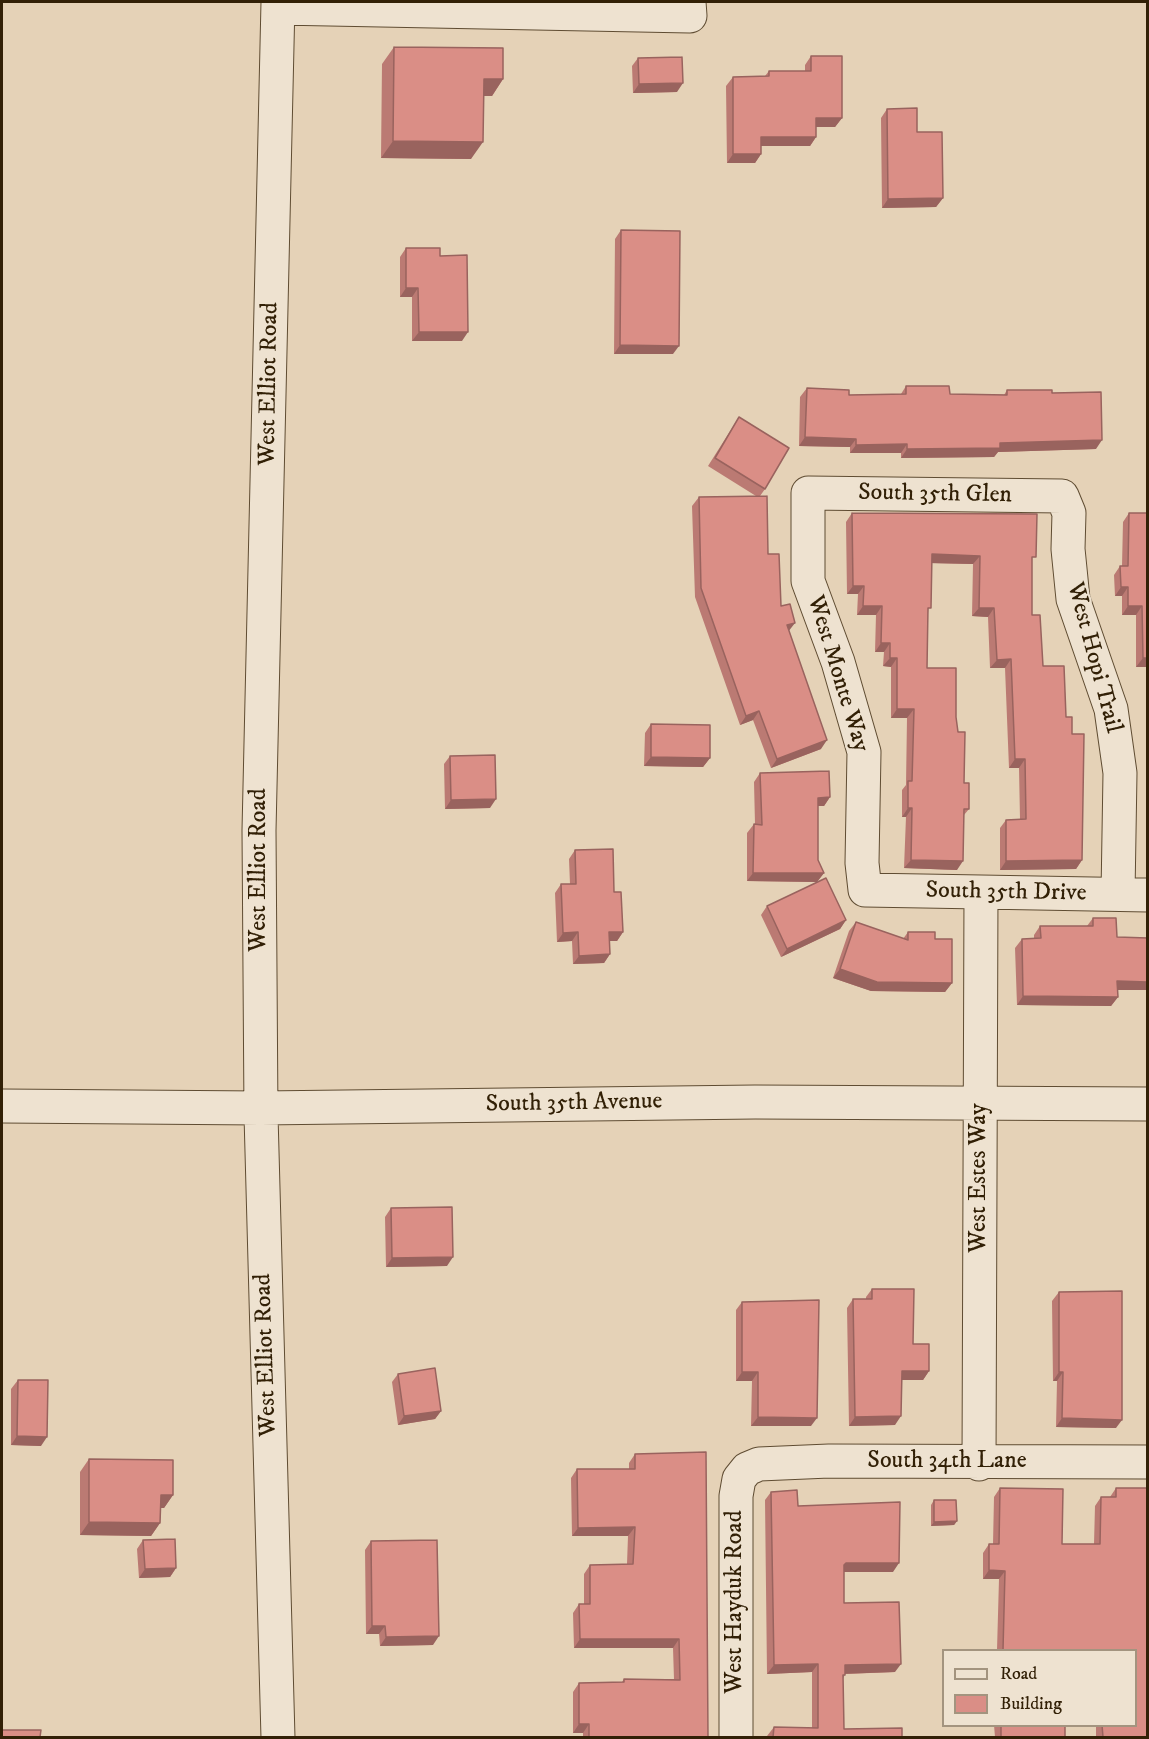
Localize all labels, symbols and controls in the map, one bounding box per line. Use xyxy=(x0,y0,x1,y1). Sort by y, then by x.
street label: West Elliot Road xyxy=(254,302,286,466)
street label: South 35th Glen xyxy=(858,479,1012,511)
street label: West Hopi Trail xyxy=(1059,580,1127,736)
street label: West Monte Way xyxy=(800,592,874,756)
street label: West Elliot Road xyxy=(246,788,274,952)
street label: South 35th Drive xyxy=(925,877,1087,909)
street label: South 35th Avenue xyxy=(485,1088,663,1120)
street label: West Estes Way xyxy=(966,1103,994,1253)
street label: West Elliot Road xyxy=(250,1273,284,1437)
street label: South 34th Lane xyxy=(867,1448,1027,1476)
street label: West Hayduk Road xyxy=(722,1510,750,1694)
legend xyxy=(942,1649,1137,1727)
text: Road xyxy=(1000,1663,1037,1685)
text: Building xyxy=(1000,1693,1062,1715)

